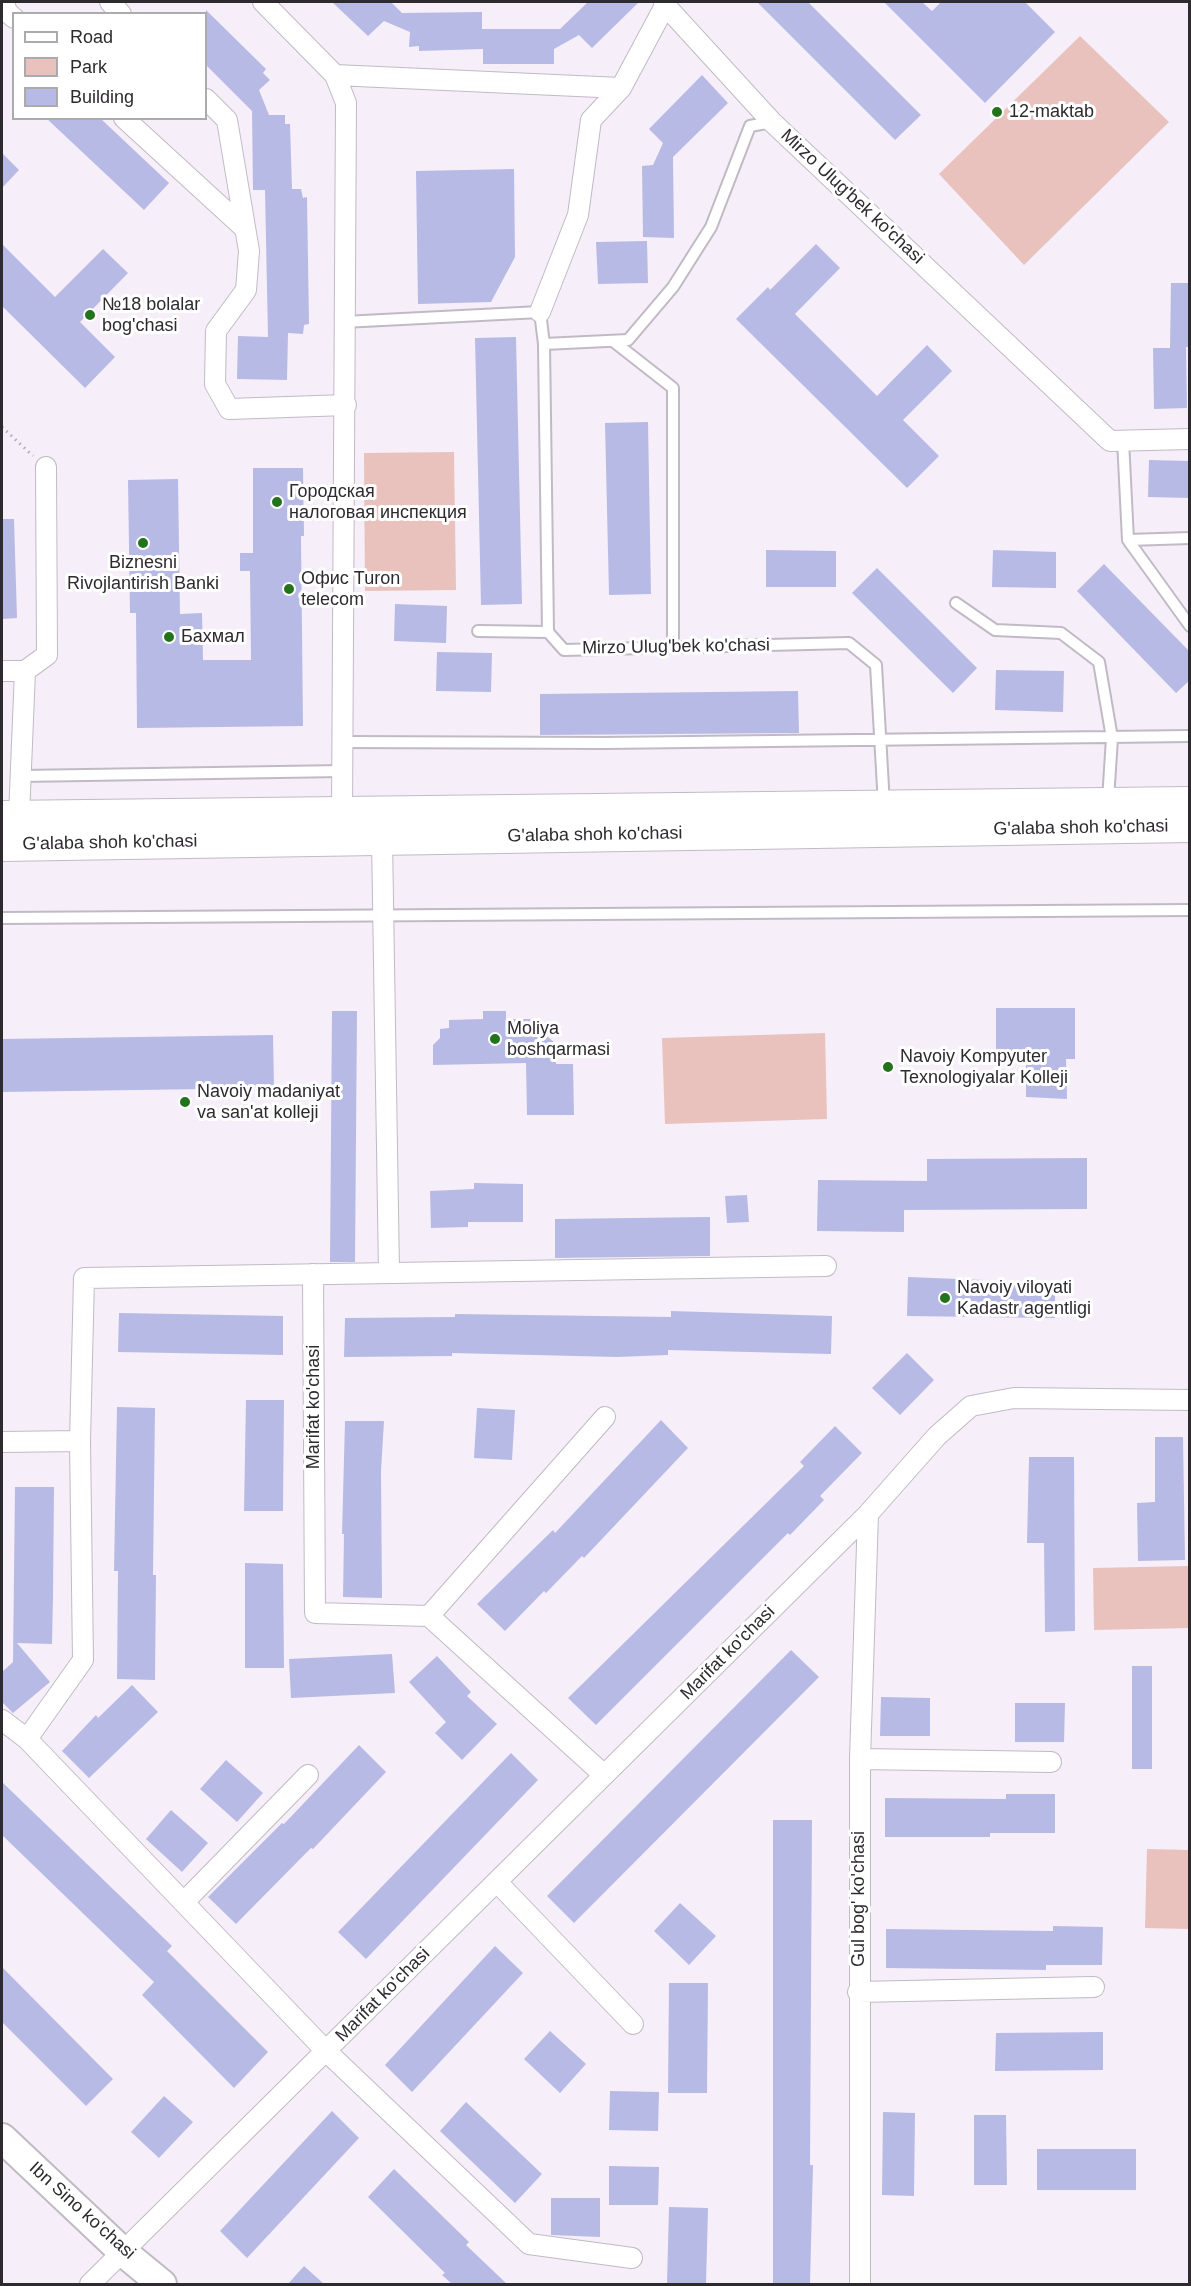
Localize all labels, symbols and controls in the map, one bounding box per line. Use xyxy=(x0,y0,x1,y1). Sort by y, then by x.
legend xyxy=(12,12,207,120)
text: Road xyxy=(70,27,113,47)
text: Park xyxy=(70,57,107,77)
text: Building xyxy=(70,87,134,107)
place label: 12-maktab xyxy=(1009,101,1094,123)
marker: 12-maktab xyxy=(990,105,1004,119)
street label: Mirzo Ulug'bek ko'chasi xyxy=(776,125,928,269)
place label: №18 bolalar bog'chasi xyxy=(102,294,200,336)
marker: №18 bolalar bog'chasi xyxy=(83,308,97,322)
place label: Городская налоговая инспекция xyxy=(289,481,467,524)
marker: Городская налоговая инспекция xyxy=(270,495,284,509)
marker: Biznesni Rivojlantirish Banki xyxy=(136,536,150,550)
place label: Biznesni Rivojlantirish Banki xyxy=(67,552,219,594)
place label: Офис Turon telecom xyxy=(301,568,400,610)
marker: Офис Turon telecom xyxy=(282,582,296,596)
place label: Бахмал xyxy=(181,626,245,648)
marker: Бахмал xyxy=(162,630,176,644)
street label: Mirzo Ulug'bek ko'chasi xyxy=(582,635,770,659)
street label: G'alaba shoh ko'chasi xyxy=(993,816,1169,840)
street label: G'alaba shoh ko'chasi xyxy=(507,823,683,847)
street label: G'alaba shoh ko'chasi xyxy=(22,831,198,855)
place label: Moliya boshqarmasi xyxy=(507,1018,610,1060)
marker: Moliya boshqarmasi xyxy=(488,1032,502,1046)
place label: Navoiy Kompyuter Texnologiyalar Kolleji xyxy=(900,1046,1068,1088)
marker: Navoiy Kompyuter Texnologiyalar Kolleji xyxy=(881,1060,895,1074)
place label: Navoiy madaniyat va san'at kolleji xyxy=(197,1081,340,1124)
marker: Navoiy madaniyat va san'at kolleji xyxy=(178,1095,192,1109)
place label: Navoiy viloyati Kadastr agentligi xyxy=(957,1277,1091,1320)
marker: Navoiy viloyati Kadastr agentligi xyxy=(938,1291,952,1305)
street label: Marifat ko'chasi xyxy=(303,1345,325,1469)
street label: Marifat ko'chasi xyxy=(676,1601,780,1705)
street label: Gul bog' ko'chasi xyxy=(848,1831,870,1967)
street label: Marifat ko'chasi xyxy=(331,1943,435,2047)
street label: Ibn Sino ko'chasi xyxy=(24,2158,140,2264)

